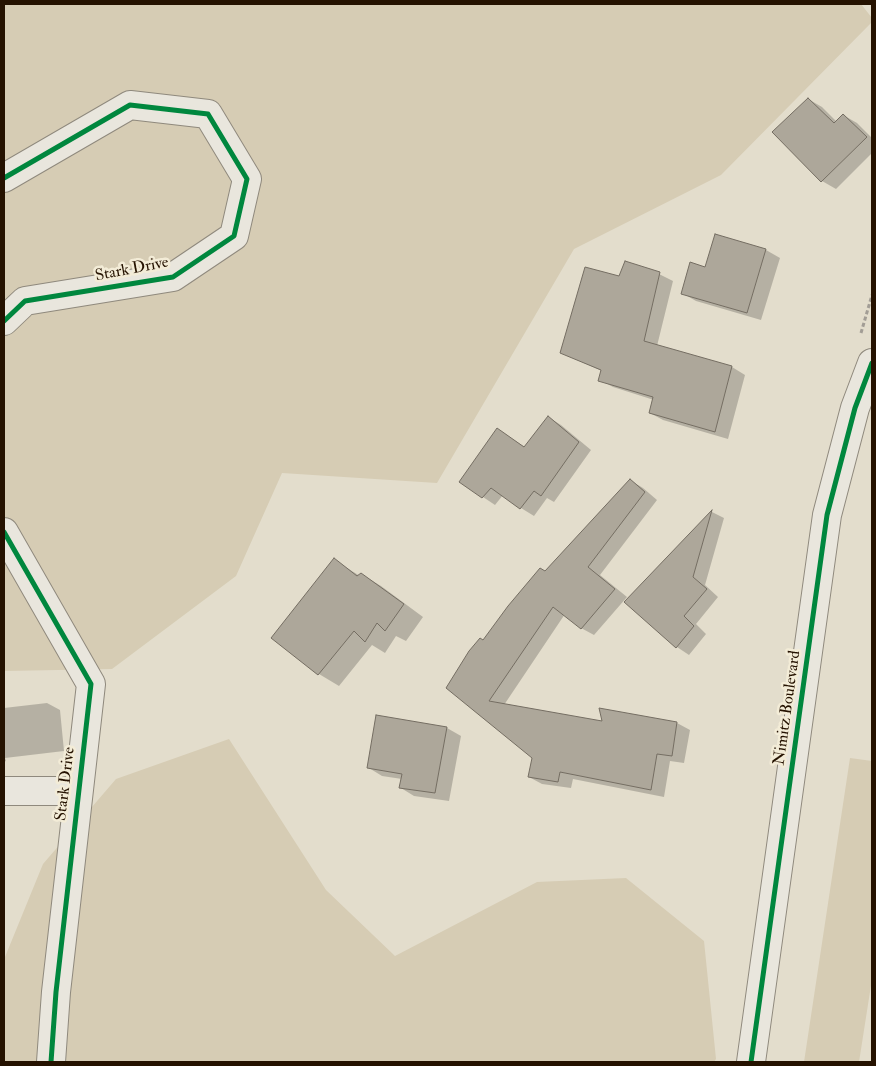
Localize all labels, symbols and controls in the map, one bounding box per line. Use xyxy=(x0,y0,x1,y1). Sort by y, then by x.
street label: Stark Drive xyxy=(94,253,170,287)
street label: Nimitz Boulevard xyxy=(770,649,806,767)
street label: Stark Drive xyxy=(52,746,80,822)

